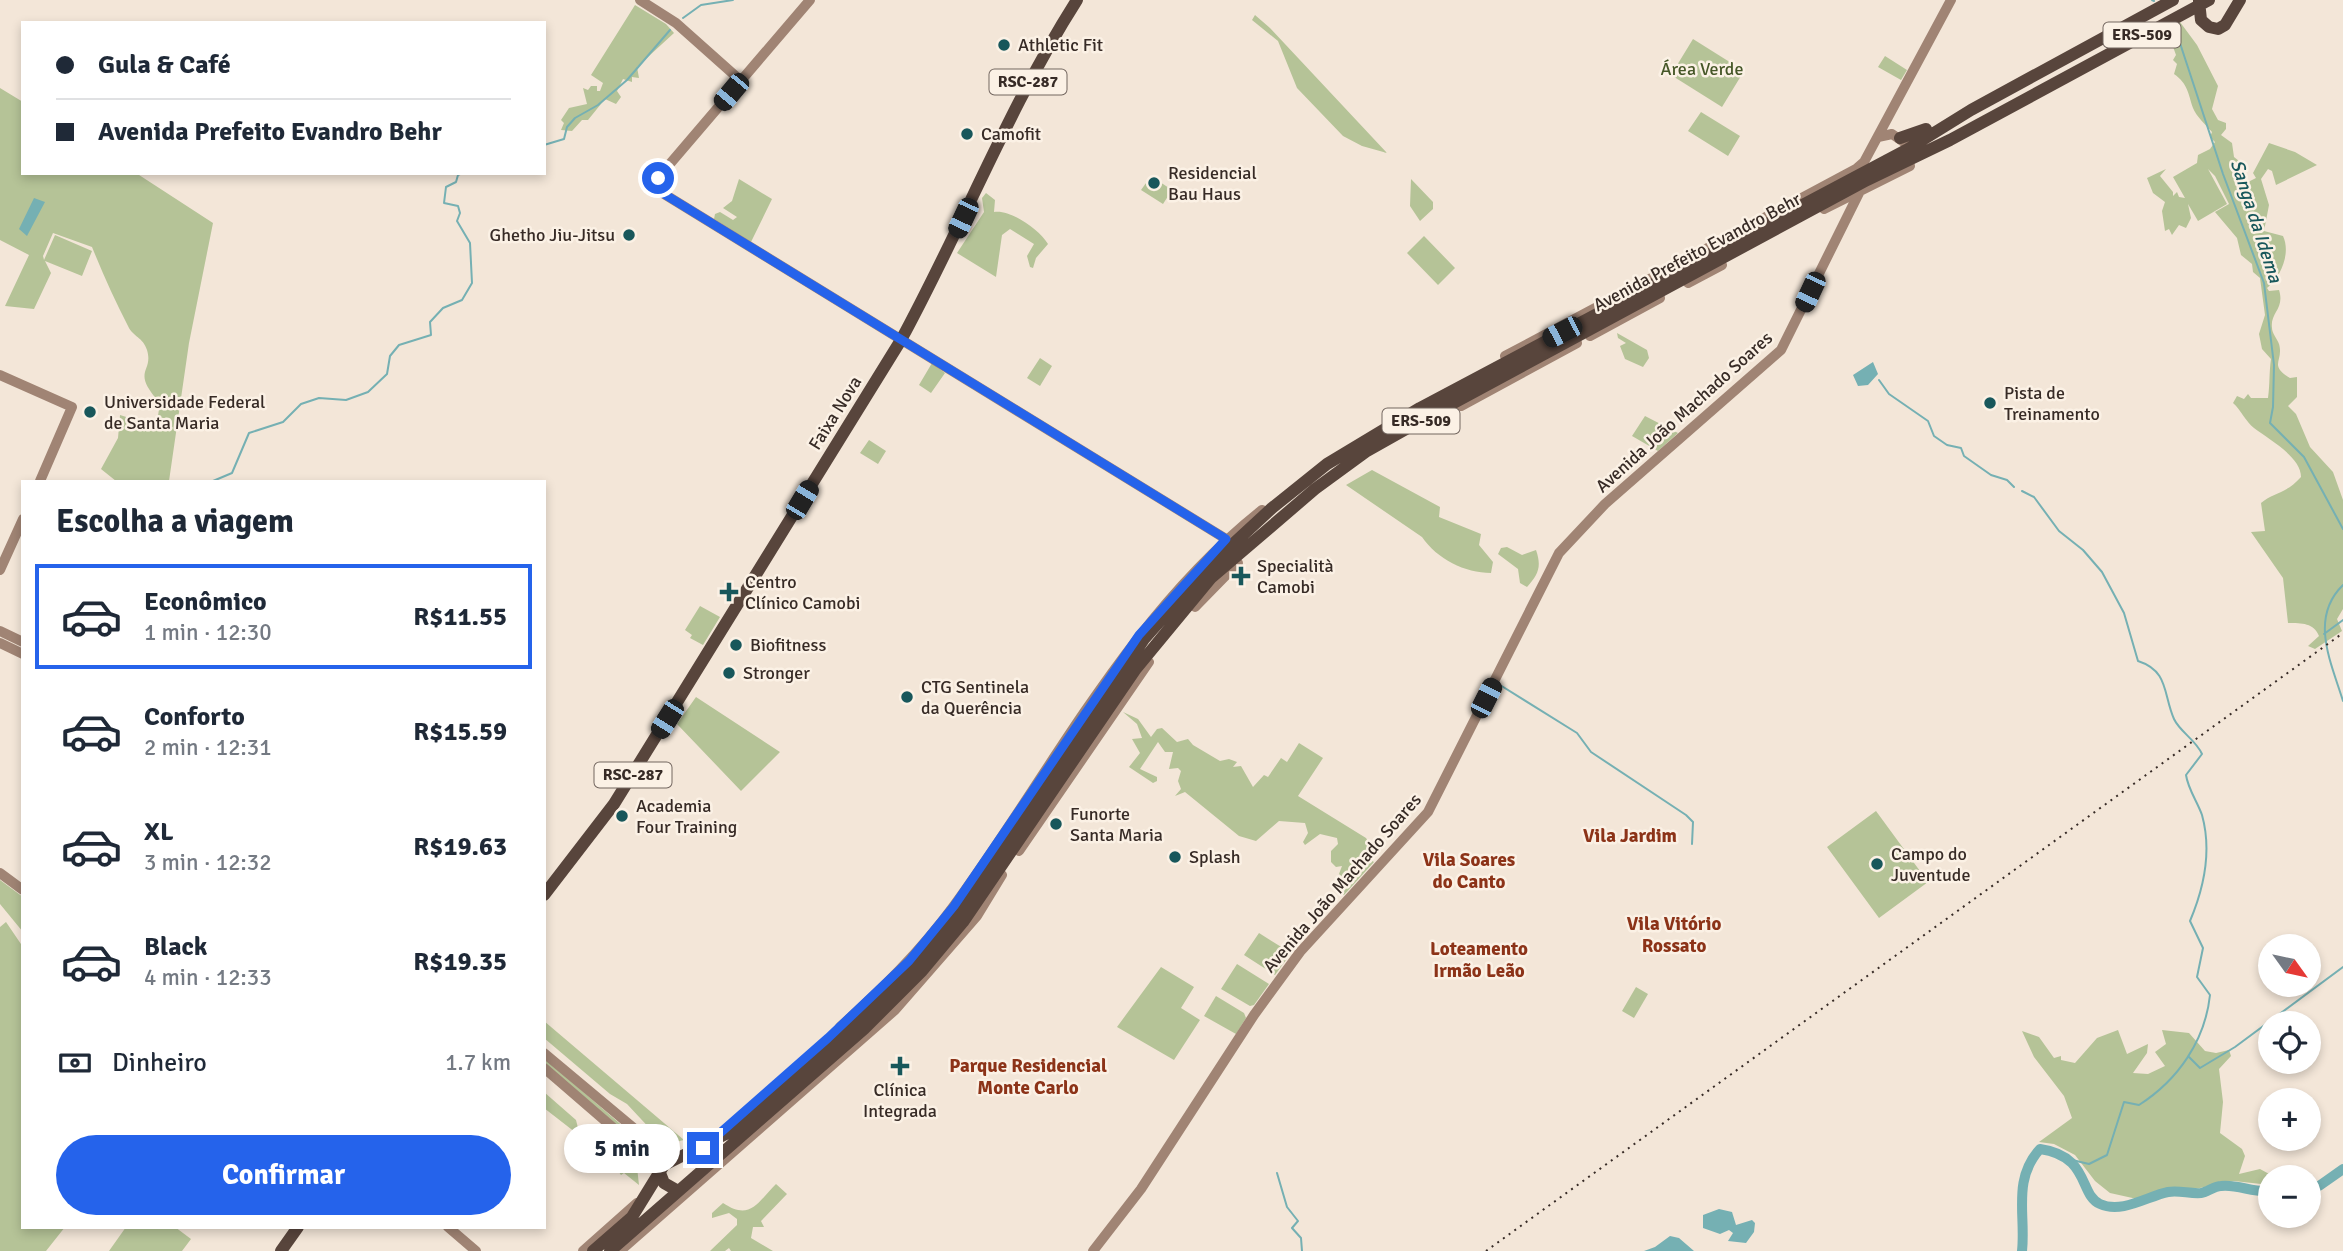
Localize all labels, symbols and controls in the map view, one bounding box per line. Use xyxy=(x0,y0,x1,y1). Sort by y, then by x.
road number: ERS-509 xyxy=(2104,22,2180,48)
place label: Athletic Fit xyxy=(1018,34,1103,56)
marker: Athletic Fit xyxy=(996,37,1012,53)
text: Gula & Café xyxy=(98,49,231,81)
park label: Área Verde xyxy=(1661,58,1743,80)
car xyxy=(710,69,753,115)
road number: RSC-287 xyxy=(990,69,1066,94)
text: Avenida Prefeito Evandro Behr xyxy=(98,116,442,148)
place label: Camofit xyxy=(981,123,1041,145)
marker: Camofit xyxy=(959,126,975,142)
water label: Sanga da Idema xyxy=(2225,156,2288,287)
route start xyxy=(642,162,674,194)
place label: Residencial Bau Haus xyxy=(1168,162,1257,205)
marker: Residencial Bau Haus xyxy=(1146,175,1162,191)
street label: Avenida Prefeito Evandro Behr xyxy=(1589,188,1805,316)
car xyxy=(945,195,982,241)
place label: Ghetho Jiu-Jitsu xyxy=(490,224,615,246)
marker: Ghetho Jiu-Jitsu xyxy=(621,227,637,243)
car xyxy=(1792,269,1829,315)
car xyxy=(1539,313,1586,351)
street label: Avenida João Machado Soares xyxy=(1591,327,1777,497)
street label: Faixa Nova xyxy=(804,372,866,454)
place label: Pista de Treinamento xyxy=(2004,382,2100,425)
place label: Universidade Federal de Santa Maria xyxy=(104,391,265,434)
marker: Pista de Treinamento xyxy=(1982,395,1998,411)
marker: Universidade Federal de Santa Maria xyxy=(82,404,98,420)
road number: ERS-509 xyxy=(1382,408,1460,434)
car xyxy=(783,477,822,523)
text: Escolha a viagem xyxy=(56,502,294,541)
place label: Specialità Camobi xyxy=(1257,555,1334,598)
marker: Specialità Camobi xyxy=(1231,566,1251,586)
place label: Centro Clínico Camobi xyxy=(745,571,860,614)
marker: Centro Clínico Camobi xyxy=(719,582,739,602)
icon: car xyxy=(60,585,123,648)
text: Econômico xyxy=(144,586,267,618)
text: R$11.55 xyxy=(413,601,507,633)
text: 1 min · 12:30 xyxy=(144,618,272,647)
place label: Biofitness xyxy=(750,634,826,656)
marker: Biofitness xyxy=(728,637,744,653)
place label: Stronger xyxy=(743,662,810,684)
marker: Stronger xyxy=(721,665,737,681)
car xyxy=(1468,675,1505,721)
place label: CTG Sentinela da Querência xyxy=(921,676,1029,719)
marker: CTG Sentinela da Querência xyxy=(899,689,915,705)
car xyxy=(647,696,688,742)
icon: car xyxy=(60,700,123,763)
text: Conforto xyxy=(144,701,245,733)
text: R$15.59 xyxy=(413,716,507,748)
text: 2 min · 12:31 xyxy=(144,733,272,762)
road number: RSC-287 xyxy=(594,762,672,788)
street label: Avenida João Machado Soares xyxy=(1258,789,1426,977)
place label: Academia Four Training xyxy=(636,795,737,838)
place label: Funorte Santa Maria xyxy=(1070,803,1163,846)
marker: Academia Four Training xyxy=(614,808,630,824)
icon: car xyxy=(60,815,123,878)
text: XL xyxy=(144,816,174,848)
marker: Funorte Santa Maria xyxy=(1048,816,1064,832)
district label: Vila Jardim xyxy=(1583,824,1677,848)
text: R$19.63 xyxy=(413,831,507,863)
place label: Campo do Juventude xyxy=(1891,843,1970,886)
place label: Splash xyxy=(1189,846,1241,868)
text: 3 min · 12:32 xyxy=(144,848,272,877)
district label: Vila Soares do Canto xyxy=(1423,848,1515,894)
marker: Splash xyxy=(1167,849,1183,865)
marker: Campo do Juventude xyxy=(1869,856,1885,872)
district label: Vila Vitório Rossato xyxy=(1627,912,1721,958)
icon: car xyxy=(60,930,123,993)
text: Black xyxy=(144,931,207,963)
north arrow xyxy=(2258,934,2320,998)
map controls xyxy=(2258,934,2321,1228)
district label: Loteamento Irmão Leão xyxy=(1430,937,1528,983)
text: R$19.35 xyxy=(413,946,507,978)
text: 4 min · 12:33 xyxy=(144,963,272,992)
button: locate xyxy=(2258,1011,2321,1074)
icon: cash xyxy=(56,1044,94,1082)
text: Dinheiro xyxy=(112,1047,207,1079)
text: 1.7 km xyxy=(445,1048,511,1077)
district label: Parque Residencial Monte Carlo xyxy=(949,1054,1107,1100)
marker: Clínica Integrada xyxy=(890,1056,910,1076)
place label: Clínica Integrada xyxy=(863,1079,937,1122)
button: + xyxy=(2258,1088,2321,1151)
callout: 5 min xyxy=(563,1124,678,1172)
route end xyxy=(687,1132,719,1164)
text: 5 min xyxy=(594,1134,650,1163)
button: Confirmar xyxy=(56,1135,511,1215)
button: − xyxy=(2258,1165,2321,1228)

